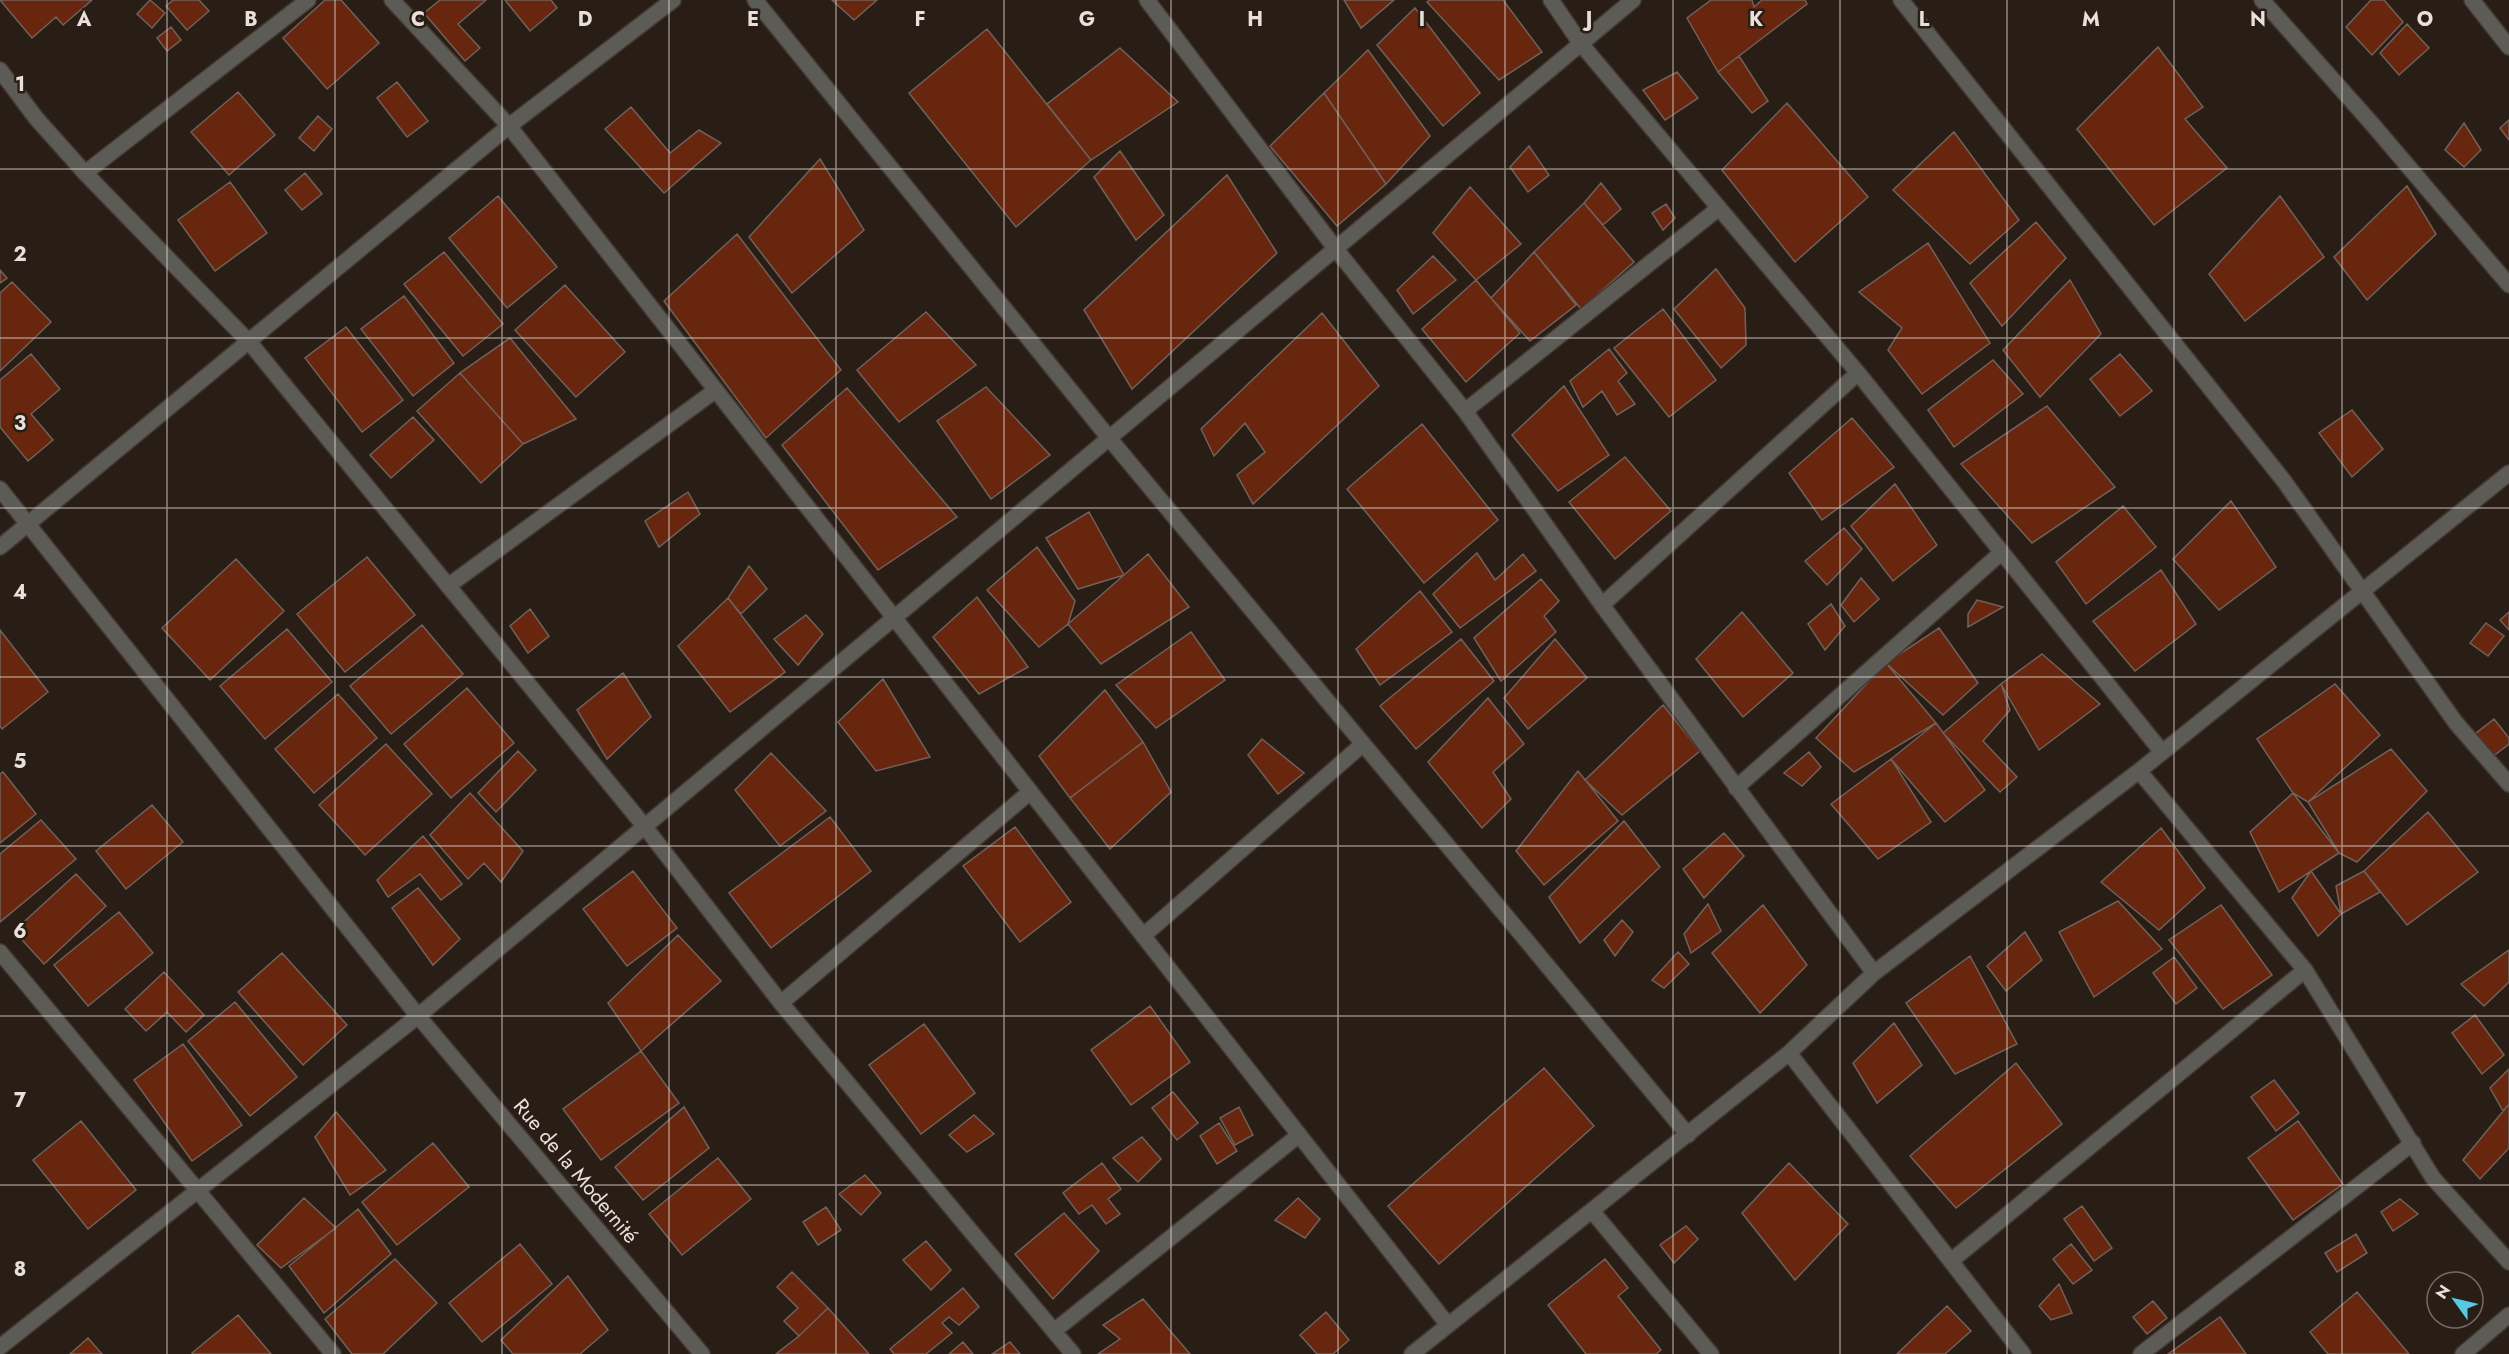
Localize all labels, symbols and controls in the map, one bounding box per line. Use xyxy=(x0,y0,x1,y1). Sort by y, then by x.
text: A xyxy=(76,5,92,34)
text: B xyxy=(244,5,258,34)
text: C xyxy=(411,5,425,34)
text: D xyxy=(578,5,592,34)
text: E xyxy=(747,5,759,34)
text: F xyxy=(914,5,926,34)
text: G xyxy=(1079,5,1095,34)
text: H xyxy=(1247,5,1263,34)
text: I xyxy=(1419,5,1425,34)
text: J xyxy=(1582,5,1592,34)
text: K xyxy=(1749,5,1763,34)
text: L xyxy=(1919,5,1930,34)
text: M xyxy=(2082,5,2100,34)
text: N xyxy=(2250,5,2266,34)
text: O xyxy=(2417,5,2433,34)
text: 1 xyxy=(15,70,25,99)
text: 2 xyxy=(13,240,27,269)
text: 3 xyxy=(14,409,26,438)
text: 4 xyxy=(13,578,27,607)
text: 5 xyxy=(14,747,27,776)
text: 6 xyxy=(13,917,27,946)
text: 7 xyxy=(14,1086,27,1115)
street label: Rue de la Modernité xyxy=(506,1092,646,1250)
text: 8 xyxy=(14,1255,26,1284)
north arrow xyxy=(2425,1270,2485,1330)
text: N xyxy=(2430,1280,2456,1304)

